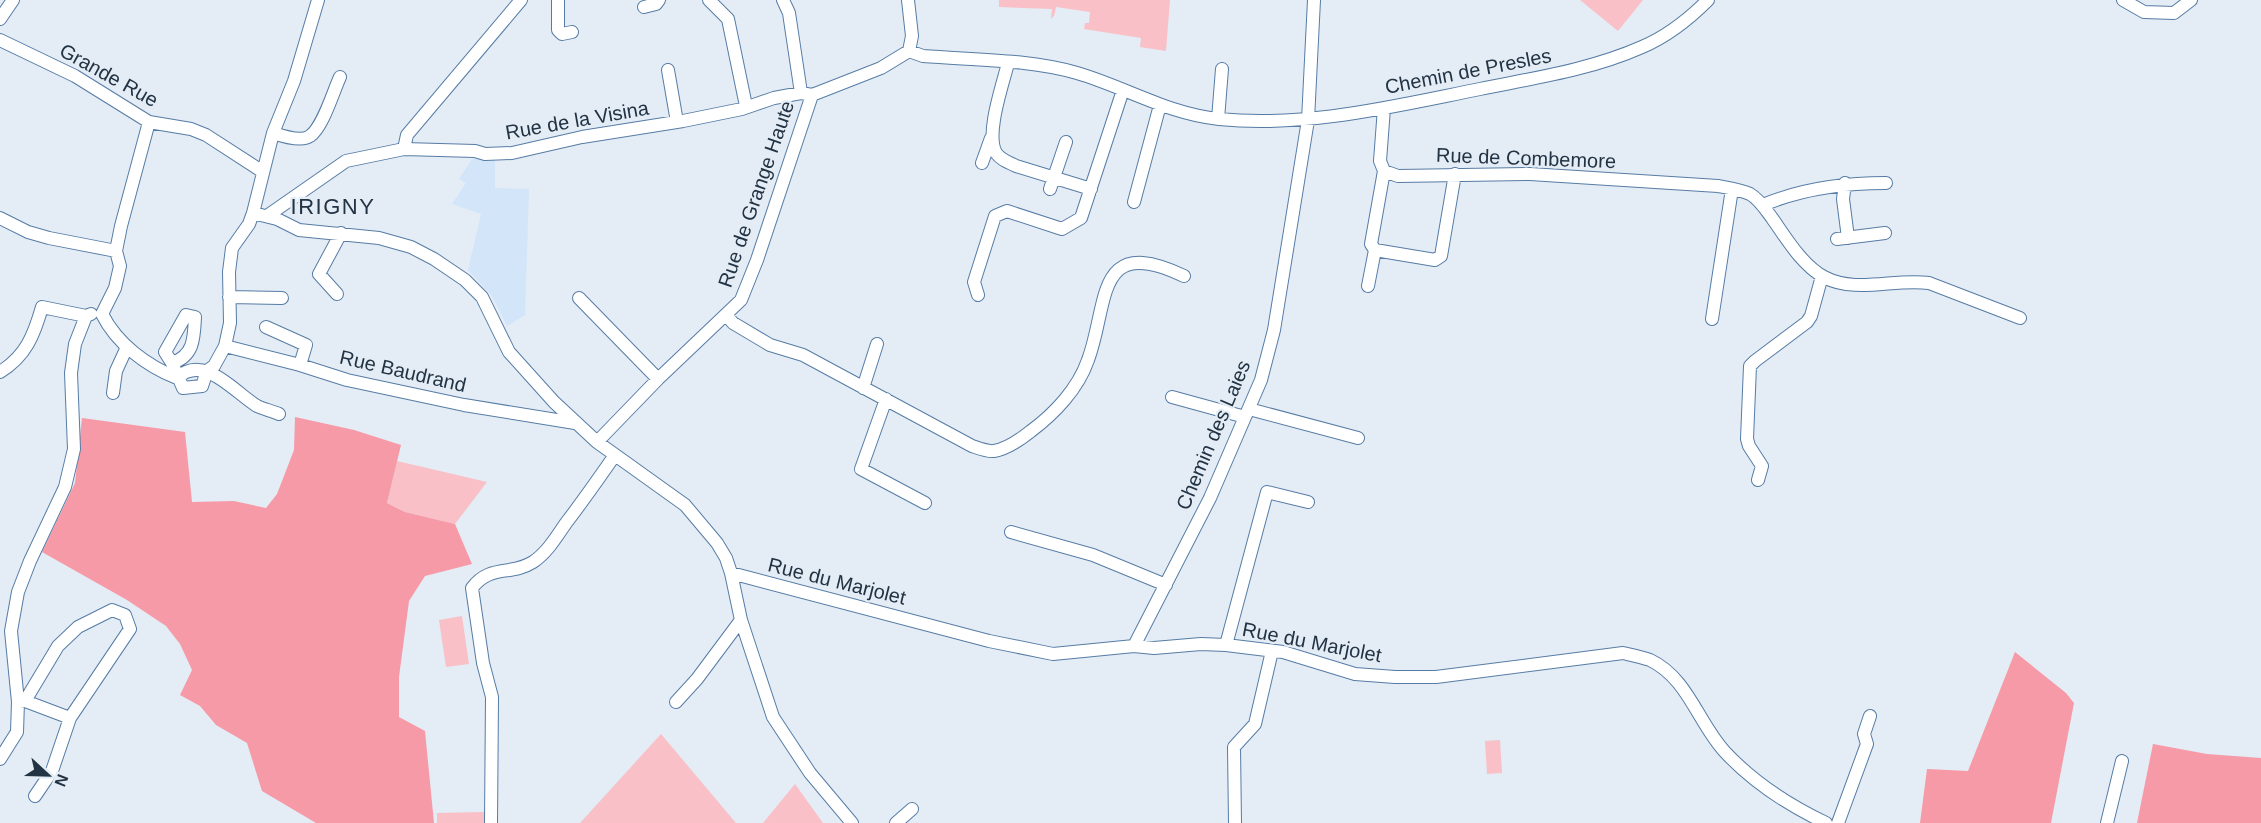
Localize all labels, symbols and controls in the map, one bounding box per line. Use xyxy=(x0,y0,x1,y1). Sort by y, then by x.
street label: Grande Rue xyxy=(56,39,162,111)
street label: Chemin de Presles xyxy=(1383,44,1553,98)
street label: Rue de la Visina xyxy=(504,96,651,143)
street label: Rue de Grange Haute xyxy=(714,98,798,290)
street label: Rue de Combemore xyxy=(1436,144,1616,172)
district label: IRIGNY xyxy=(291,194,375,219)
street label: Rue Baudrand xyxy=(338,346,468,396)
street label: Chemin des Laies xyxy=(1172,357,1254,513)
street label: Rue du Marjolet xyxy=(766,553,909,609)
street label: Rue du Marjolet xyxy=(1241,618,1384,666)
north arrow xyxy=(18,745,78,805)
text: N xyxy=(51,772,71,789)

